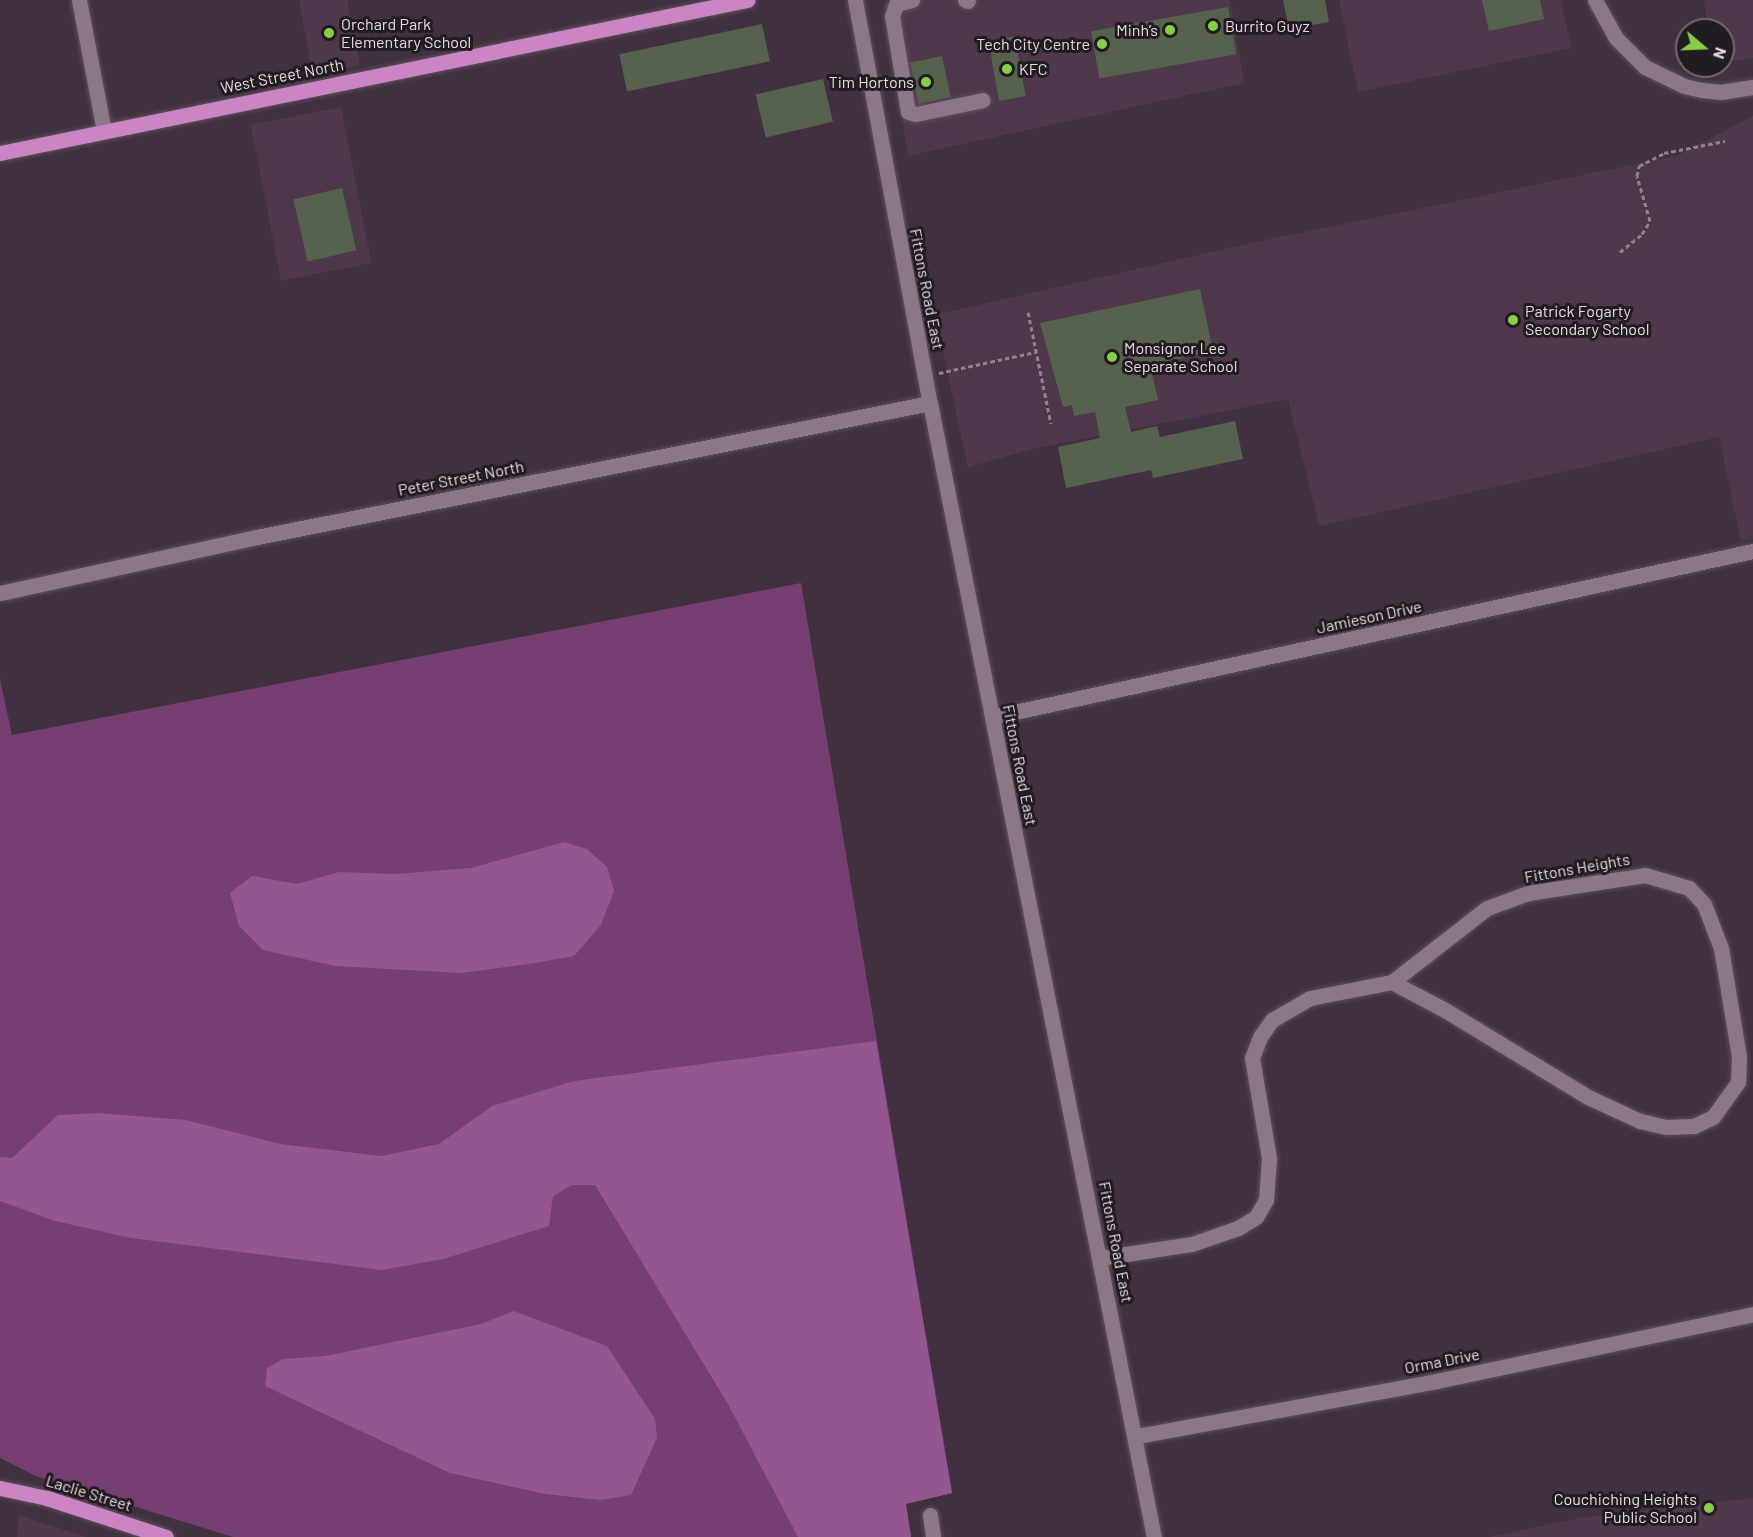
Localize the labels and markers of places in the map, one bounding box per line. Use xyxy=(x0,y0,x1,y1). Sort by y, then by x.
place label: Orchard Park Elementary School xyxy=(341,14,471,52)
place label: Burrito Guyz xyxy=(1225,16,1309,36)
marker: Burrito Guyz xyxy=(1206,19,1220,33)
place label: Minh’s xyxy=(1116,20,1158,40)
marker: Minh’s xyxy=(1163,23,1177,37)
marker: Orchard Park Elementary School xyxy=(322,26,336,40)
place label: Tech City Centre xyxy=(976,34,1090,54)
marker: Tech City Centre xyxy=(1095,37,1109,51)
place label: KFC xyxy=(1019,59,1048,79)
marker: KFC xyxy=(1000,62,1014,76)
place label: Tim Hortons xyxy=(829,72,914,92)
marker: Tim Hortons xyxy=(919,75,933,89)
place label: Patrick Fogarty Secondary School xyxy=(1525,301,1649,339)
marker: Patrick Fogarty Secondary School xyxy=(1506,313,1520,327)
place label: Monsignor Lee Separate School xyxy=(1124,338,1237,376)
marker: Monsignor Lee Separate School xyxy=(1105,350,1119,364)
place label: Couchiching Heights Public School xyxy=(1554,1489,1697,1527)
marker: Couchiching Heights Public School xyxy=(1702,1501,1716,1515)

